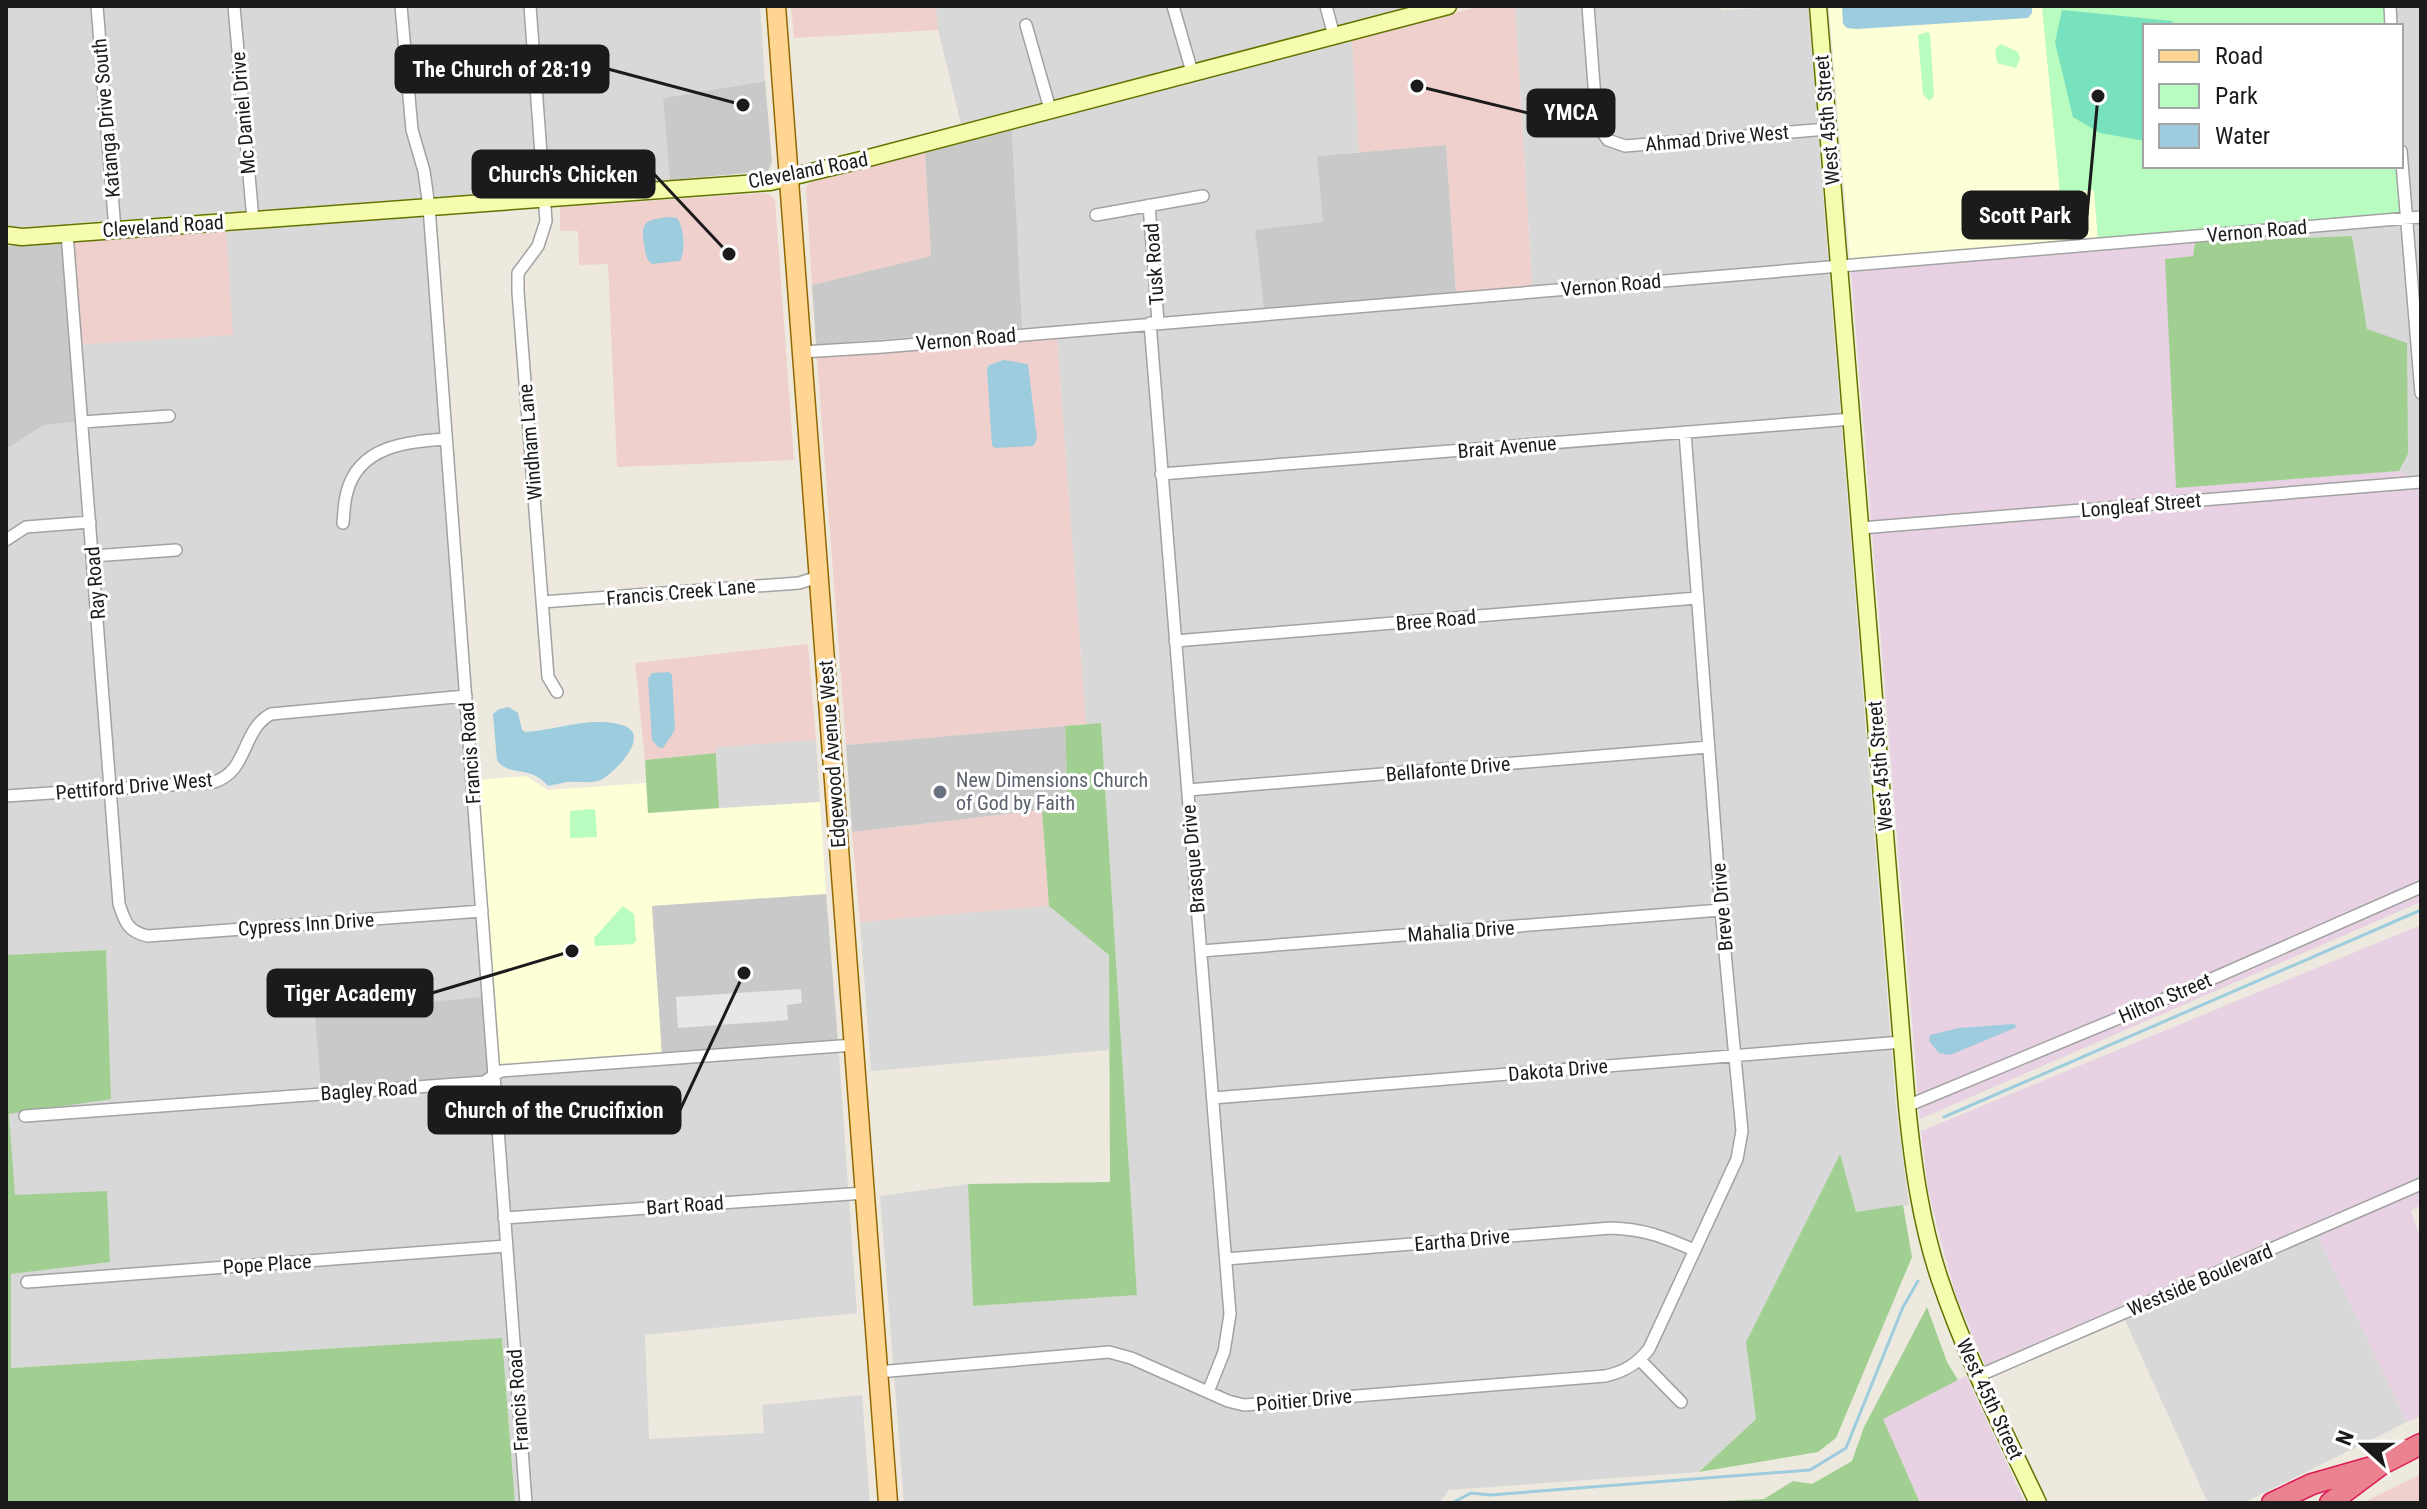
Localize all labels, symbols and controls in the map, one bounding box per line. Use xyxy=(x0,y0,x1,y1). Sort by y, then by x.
legend xyxy=(2143,24,2403,168)
street label: Katanga Drive South xyxy=(87,37,125,199)
text: Road xyxy=(2215,42,2263,70)
callout: The Church of 28:19 xyxy=(396,46,608,92)
street label: Mc Daniel Drive xyxy=(226,51,260,175)
street label: West 45th Street xyxy=(1809,54,1845,186)
text: The Church of 28:19 xyxy=(412,57,592,82)
text: Park xyxy=(2215,82,2258,110)
callout: YMCA xyxy=(1528,90,1614,136)
text: YMCA xyxy=(1544,100,1598,125)
street label: Ahmad Drive West xyxy=(1644,120,1790,156)
text: Water xyxy=(2215,122,2270,150)
street label: Cleveland Road xyxy=(746,147,870,193)
callout: Church's Chicken xyxy=(473,151,654,197)
text: Church's Chicken xyxy=(488,162,638,187)
callout: Scott Park xyxy=(1963,192,2087,238)
text: Scott Park xyxy=(1979,203,2072,228)
street label: Cleveland Road xyxy=(102,210,224,242)
street label: Vernon Road xyxy=(2206,215,2308,247)
street label: Tusk Road xyxy=(1139,222,1169,306)
street label: Vernon Road xyxy=(1560,269,1662,301)
street label: Vernon Road xyxy=(915,323,1017,355)
street label: Windham Lane xyxy=(513,383,547,501)
street label: Brait Avenue xyxy=(1457,431,1557,463)
street label: Longleaf Street xyxy=(2080,488,2202,522)
street label: Ray Road xyxy=(80,546,110,620)
street label: Francis Creek Lane xyxy=(605,574,757,610)
street label: Bree Road xyxy=(1395,605,1477,635)
street label: Edgewood Avenue West xyxy=(813,659,851,849)
street label: West 45th Street xyxy=(1862,700,1898,832)
street label: Francis Road xyxy=(454,701,486,805)
street label: Bellafonte Drive xyxy=(1385,752,1511,786)
street label: Pettiford Drive West xyxy=(55,767,214,805)
place label: New Dimensions Church of God by Faith xyxy=(956,768,1148,815)
marker: New Dimensions Church of God by Faith xyxy=(931,783,949,801)
street label: Brasque Drive xyxy=(1176,804,1210,914)
street label: Breve Drive xyxy=(1706,862,1738,952)
street label: Cypress Inn Drive xyxy=(237,907,375,941)
street label: Mahalia Drive xyxy=(1407,915,1515,947)
street label: Hilton Street xyxy=(2115,968,2215,1028)
callout: Tiger Academy xyxy=(268,970,432,1016)
text: Tiger Academy xyxy=(284,981,417,1006)
street label: Dakota Drive xyxy=(1507,1054,1609,1086)
street label: Bagley Road xyxy=(320,1075,418,1105)
callout: Church of the Crucifixion xyxy=(429,1087,680,1133)
text: Church of the Crucifixion xyxy=(444,1098,664,1123)
street label: Bart Road xyxy=(645,1190,725,1220)
street label: Eartha Drive xyxy=(1413,1224,1511,1256)
street label: Westside Boulevard xyxy=(2124,1239,2276,1321)
street label: Pope Place xyxy=(222,1249,312,1279)
street label: West 45th Street xyxy=(1952,1335,2029,1463)
street label: Francis Road xyxy=(502,1348,534,1452)
street label: Poitier Drive xyxy=(1255,1384,1353,1416)
north arrow xyxy=(2323,1405,2403,1485)
text: N xyxy=(2331,1427,2359,1449)

